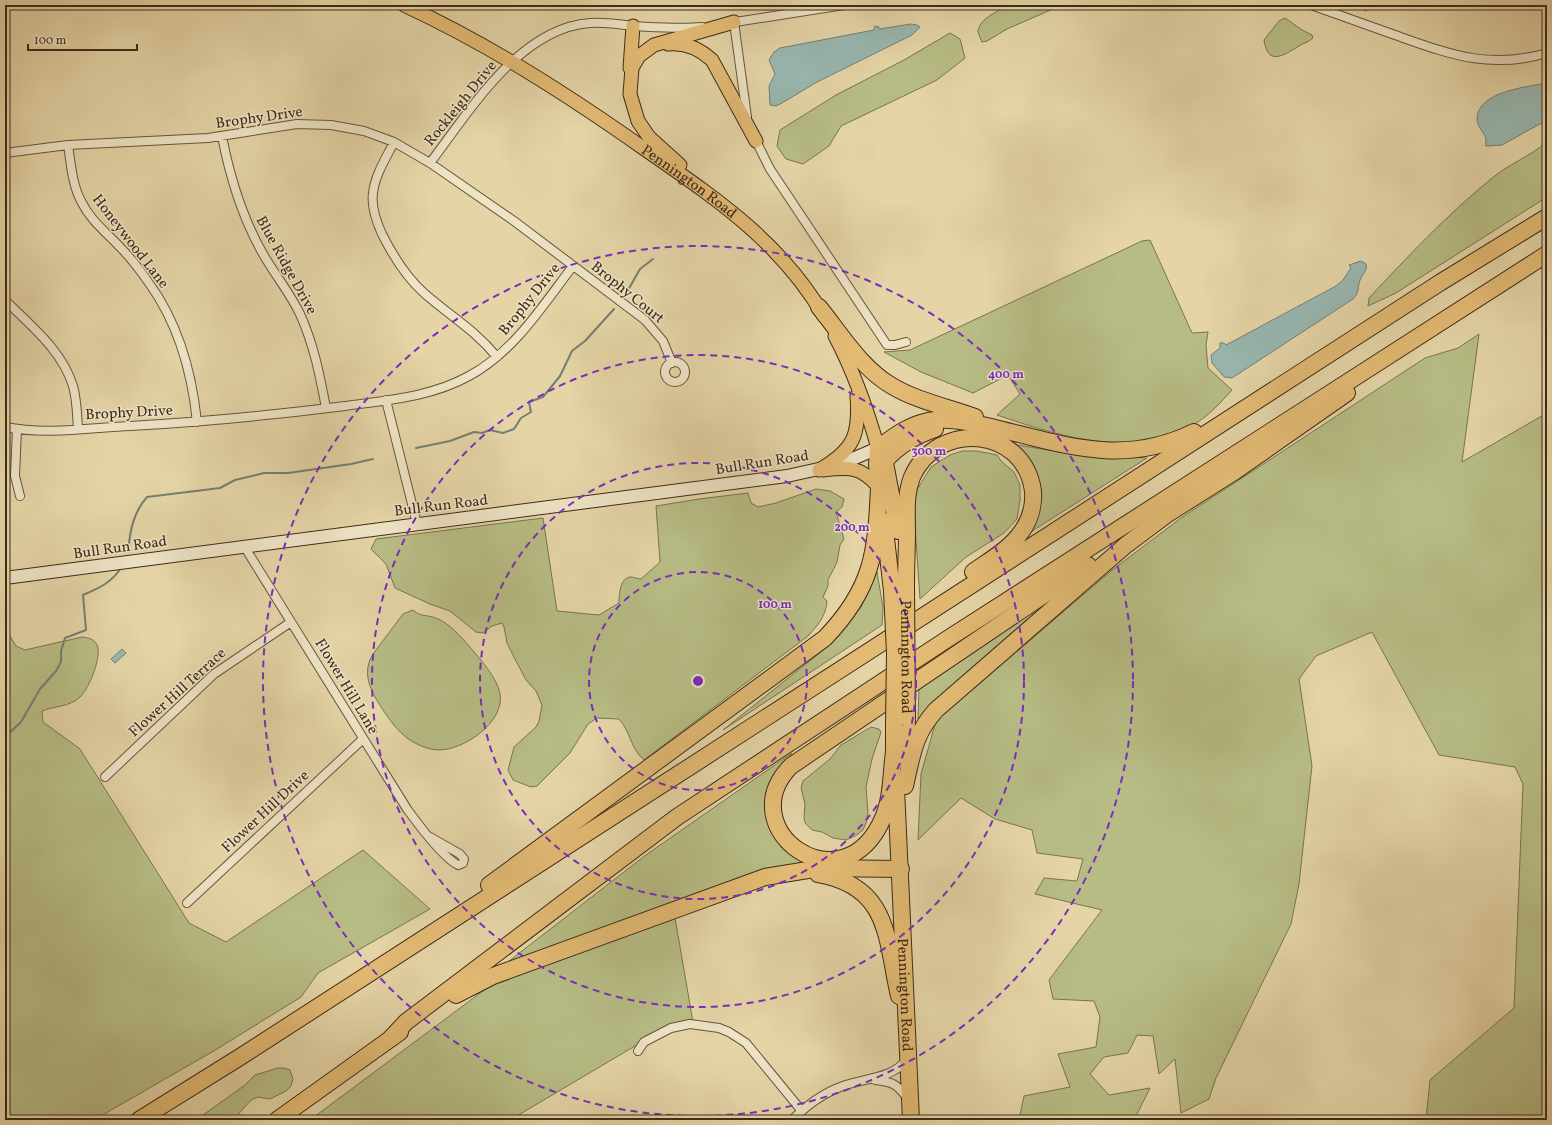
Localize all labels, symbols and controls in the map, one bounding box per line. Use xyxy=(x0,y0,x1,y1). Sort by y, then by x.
scale bar xyxy=(28,26,137,52)
text: 100 m xyxy=(34,33,67,49)
street label: Rockleigh Drive xyxy=(420,57,502,151)
street label: Brophy Drive xyxy=(214,102,304,135)
street label: Pennington Road xyxy=(636,141,741,224)
street label: Honeywood Lane xyxy=(86,190,173,293)
street label: Blue Ridge Drive xyxy=(250,213,322,319)
street label: Brophy Court xyxy=(586,257,668,329)
street label: Brophy Drive xyxy=(494,259,566,341)
text: 400 m xyxy=(988,367,1024,383)
street label: Brophy Drive xyxy=(85,401,173,426)
text: 300 m xyxy=(912,444,947,460)
street label: Bull Run Road xyxy=(714,446,810,481)
street label: Bull Run Road xyxy=(393,490,489,523)
text: 200 m xyxy=(834,520,870,536)
street label: Bull Run Road xyxy=(72,532,168,565)
text: 100 m xyxy=(758,597,792,613)
street label: Pennington Road xyxy=(894,600,916,714)
street label: Flower Hill Lane xyxy=(309,635,383,739)
street label: Flower Hill Terrace xyxy=(125,644,231,743)
centre of rings xyxy=(691,674,705,688)
street label: Flower Hill Drive xyxy=(218,766,315,858)
street label: Pennington Road xyxy=(891,938,917,1052)

